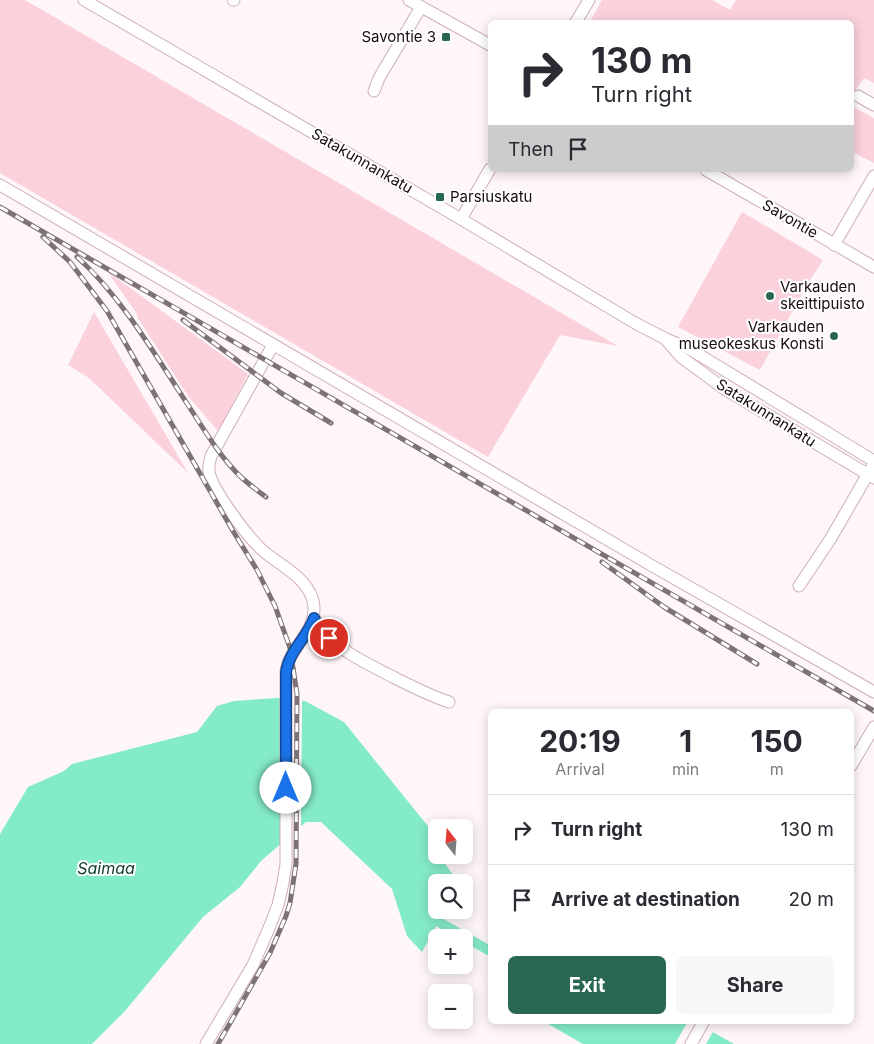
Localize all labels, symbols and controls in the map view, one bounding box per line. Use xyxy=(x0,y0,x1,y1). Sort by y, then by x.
place label: Savontie 3 xyxy=(361,27,436,46)
marker: Savontie 3 xyxy=(440,31,452,43)
text: 130 m xyxy=(591,39,693,81)
icon: right xyxy=(508,40,573,105)
text: Turn right xyxy=(591,81,692,107)
street label: Satakunnankatu xyxy=(308,124,416,197)
icon: arrive xyxy=(564,135,592,163)
text: Then xyxy=(508,138,554,161)
place label: Parsiuskatu xyxy=(450,187,532,206)
marker: Parsiuskatu xyxy=(434,191,446,203)
street label: Savontie xyxy=(759,195,821,242)
place label: Varkauden skeittipuisto xyxy=(780,277,865,313)
marker: Varkauden skeittipuisto xyxy=(764,290,776,302)
place label: Varkauden museokeskus Konsti xyxy=(679,317,824,353)
marker: Varkauden museokeskus Konsti xyxy=(828,330,840,342)
street label: Satakunnankatu xyxy=(713,374,820,451)
pin xyxy=(308,617,350,659)
icon: arrive xyxy=(315,624,343,652)
text: 20:19 xyxy=(539,723,621,759)
text: 1 xyxy=(679,723,692,759)
text: 150 xyxy=(750,723,803,759)
text: Arrival xyxy=(555,759,605,779)
text: min xyxy=(672,759,699,779)
text: m xyxy=(770,759,784,779)
position arrow xyxy=(259,761,311,813)
icon: right xyxy=(508,816,536,844)
text: Turn right xyxy=(551,818,642,841)
text: 130 m xyxy=(781,818,834,841)
north arrow xyxy=(428,819,472,864)
map controls xyxy=(428,819,473,1029)
water label: Saimaa xyxy=(77,858,135,878)
button: search xyxy=(428,874,473,919)
icon: arrive xyxy=(508,886,536,914)
text: Arrive at destination xyxy=(551,888,740,911)
text: 20 m xyxy=(788,888,834,911)
button: + xyxy=(428,929,473,974)
button: Exit xyxy=(508,956,666,1014)
button: Share xyxy=(676,956,834,1014)
button: − xyxy=(428,984,473,1029)

